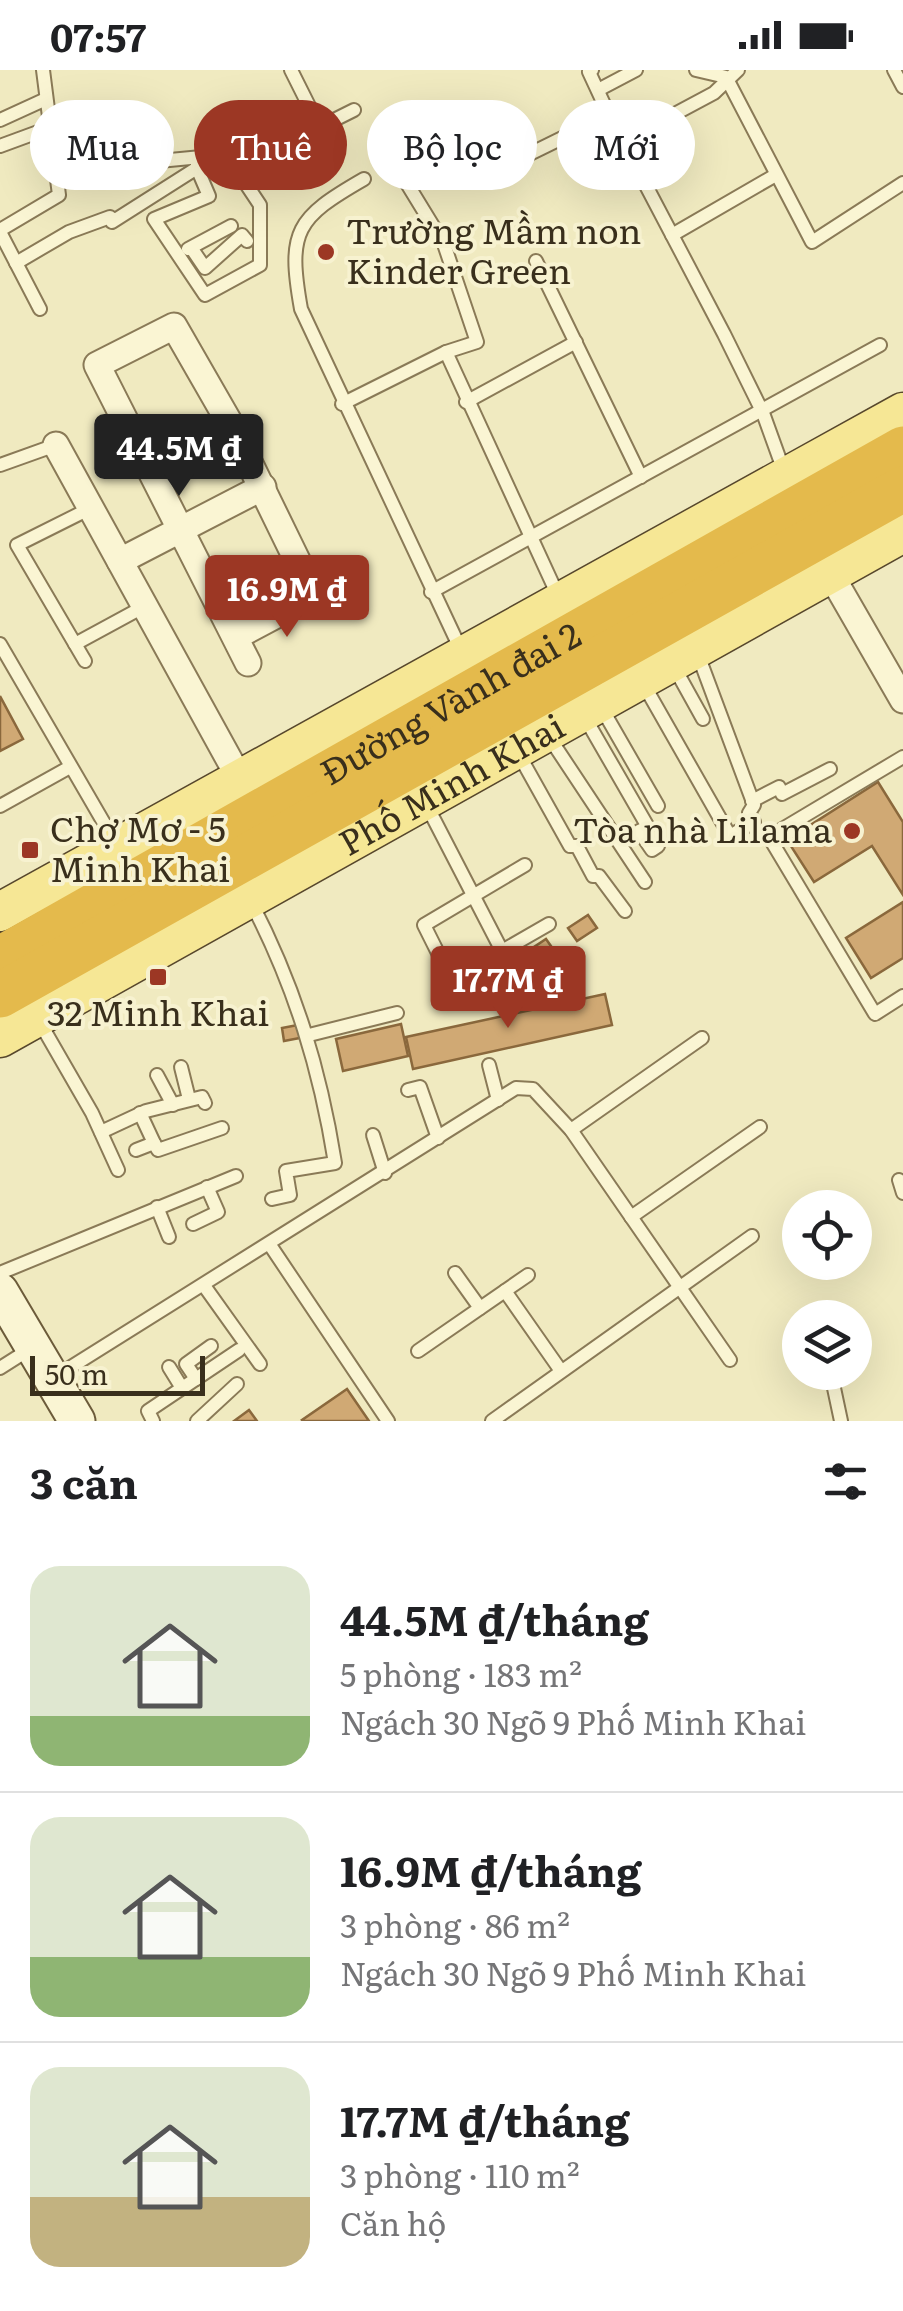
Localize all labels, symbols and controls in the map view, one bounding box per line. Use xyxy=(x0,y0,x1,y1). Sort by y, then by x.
text: 07:57 xyxy=(50,7,146,64)
chip: Mua xyxy=(30,100,174,190)
chip: Thuê xyxy=(194,100,347,190)
chip: Bộ lọc xyxy=(367,100,537,190)
chip: Mới xyxy=(557,100,695,190)
place label: Trường Mầm non Kinder Green xyxy=(346,203,642,295)
marker: Trường Mầm non Kinder Green xyxy=(315,241,337,263)
pin: 44.5M ₫ xyxy=(87,414,271,499)
text: 44.5M ₫ xyxy=(116,422,242,470)
pin: 16.9M ₫ xyxy=(195,555,379,640)
text: 16.9M ₫ xyxy=(227,563,347,611)
street label: Đường Vành đai 2 xyxy=(310,607,589,796)
street label: Phố Minh Khai xyxy=(328,698,573,867)
place label: Chợ Mơ - 5 Minh Khai xyxy=(50,801,230,893)
place label: Tòa nhà Lilama xyxy=(573,802,832,854)
marker: Tòa nhà Lilama xyxy=(841,820,863,842)
marker: Chợ Mơ - 5 Minh Khai xyxy=(19,839,41,861)
pin: 17.7M ₫ xyxy=(416,946,600,1031)
text: 17.7M ₫ xyxy=(453,954,563,1002)
marker: 32 Minh Khai xyxy=(147,966,169,988)
place label: 32 Minh Khai xyxy=(47,985,269,1037)
map controls xyxy=(782,1190,872,1390)
button: locate xyxy=(782,1190,872,1280)
button: layers xyxy=(782,1300,872,1390)
scale bar xyxy=(30,1351,205,1396)
text: 50 m xyxy=(45,1352,108,1394)
text: 3 căn xyxy=(30,1450,138,1512)
icon: filters xyxy=(818,1454,873,1509)
text: 44.5M ₫/tháng xyxy=(340,1587,649,1649)
icon: home xyxy=(110,1606,230,1726)
text: 5 phòng · 183 m² xyxy=(340,1649,582,1697)
text: Ngách 30 Ngõ 9 Phố Minh Khai xyxy=(340,1697,806,1745)
text: 16.9M ₫/tháng xyxy=(340,1838,642,1900)
icon: home xyxy=(110,1857,230,1977)
text: 3 phòng · 86 m² xyxy=(340,1900,570,1948)
text: Ngách 30 Ngõ 9 Phố Minh Khai xyxy=(340,1948,806,1996)
text: 17.7M ₫/tháng xyxy=(340,2088,630,2150)
icon: home xyxy=(110,2107,230,2227)
text: 3 phòng · 110 m² xyxy=(340,2150,580,2198)
text: Căn hộ xyxy=(340,2198,446,2246)

